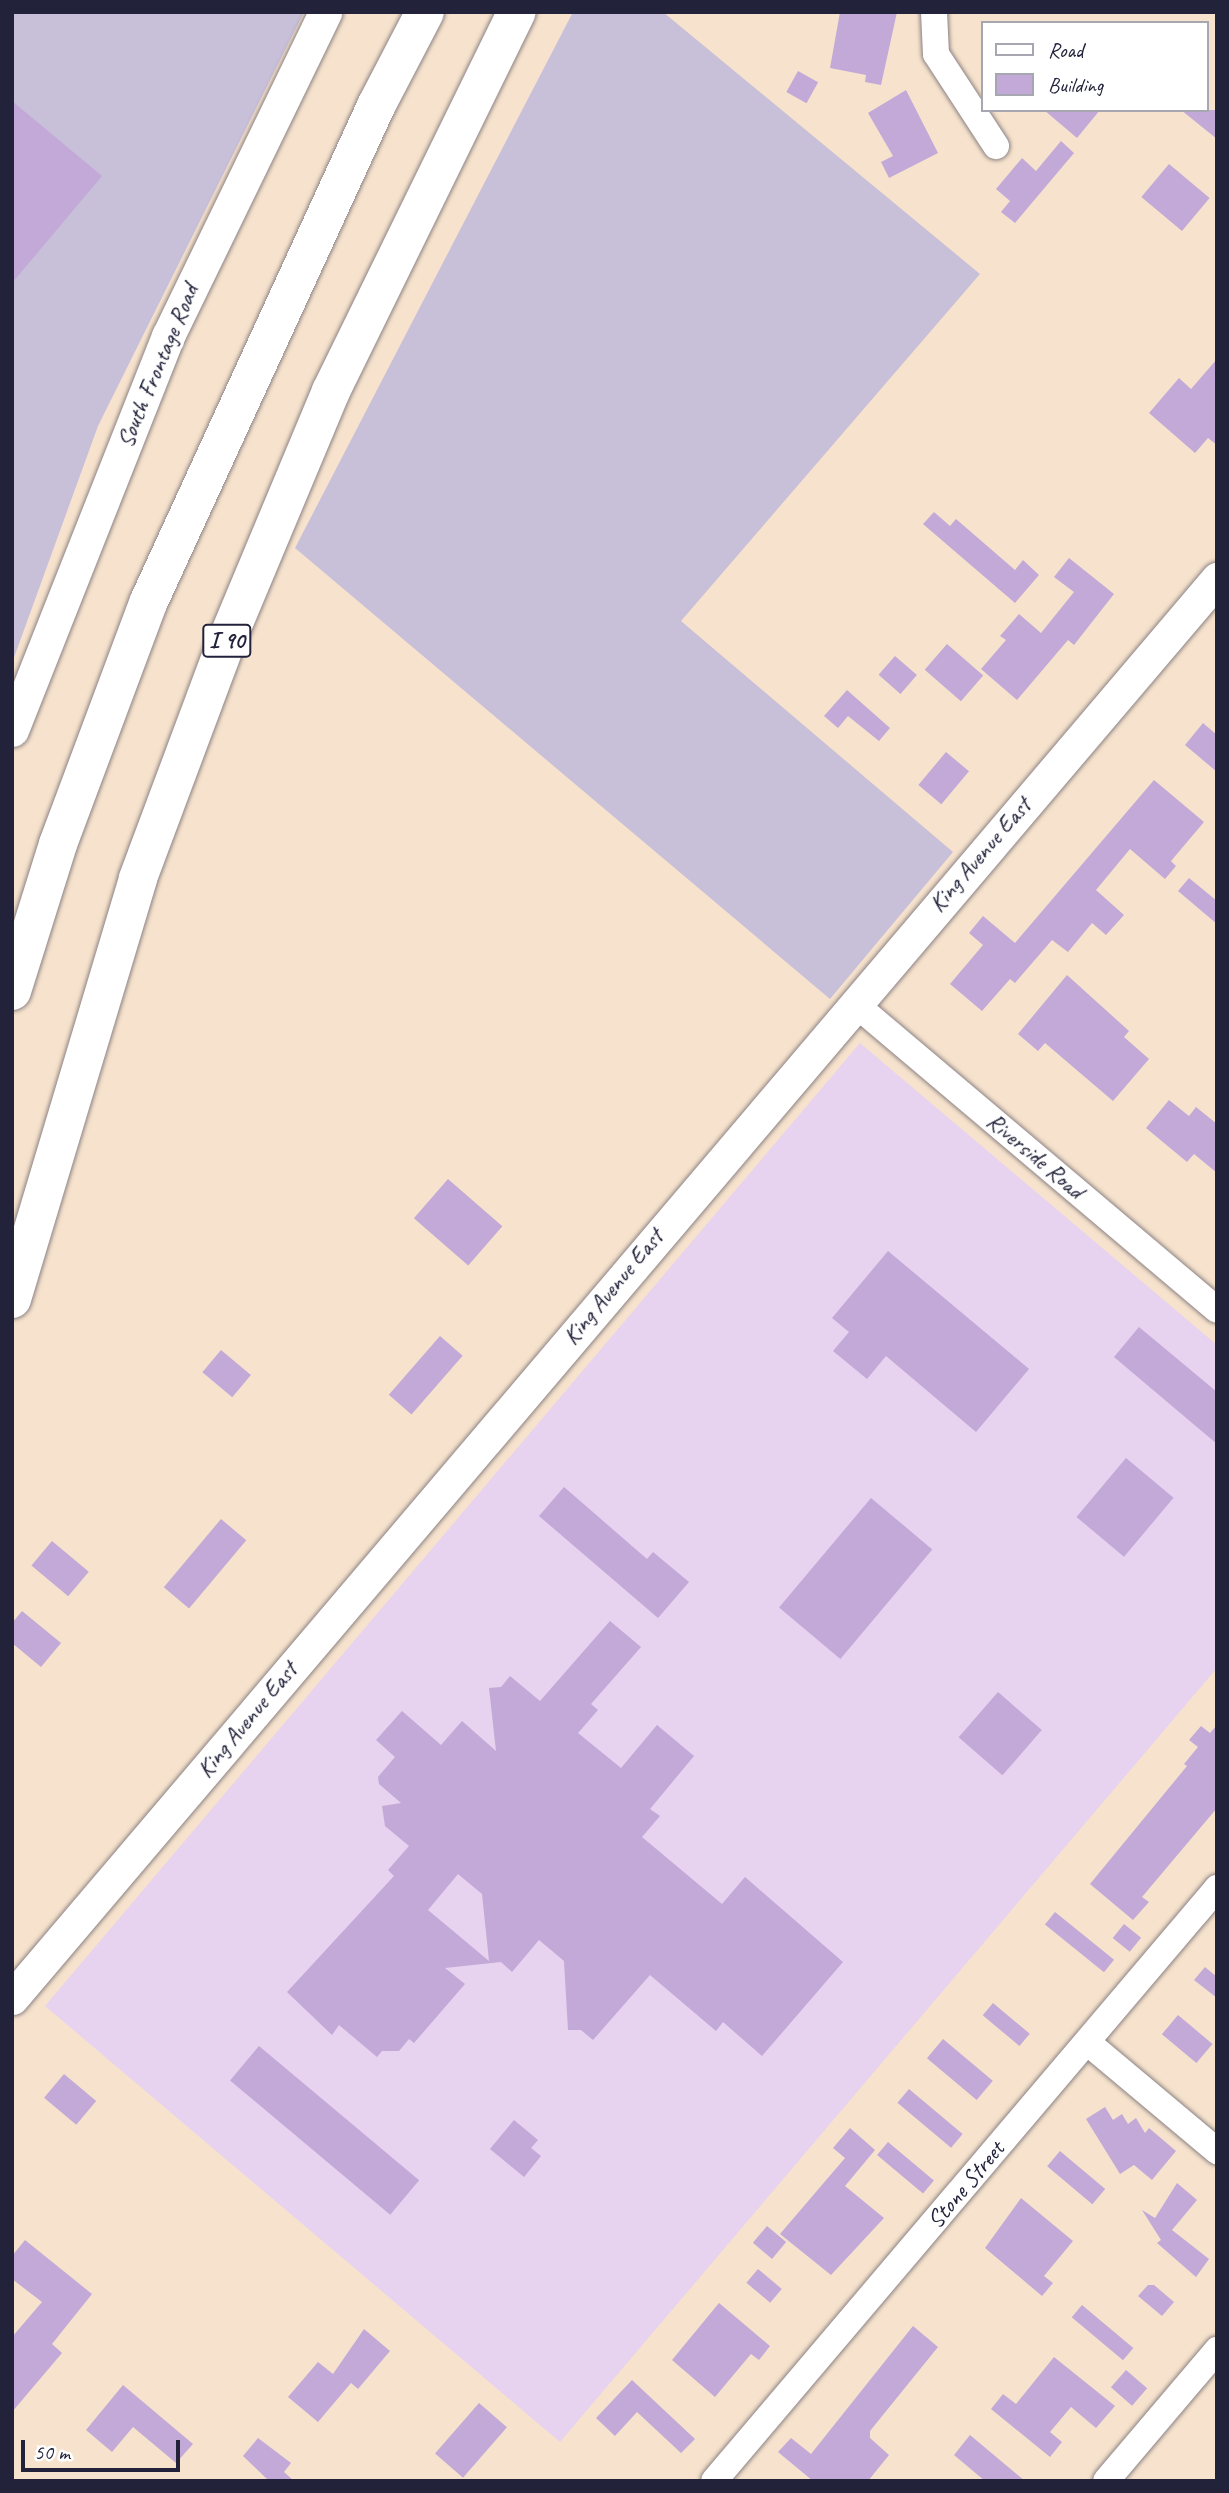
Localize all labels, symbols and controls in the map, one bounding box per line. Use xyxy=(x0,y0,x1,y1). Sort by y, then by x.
legend xyxy=(981,21,1208,112)
text: Road xyxy=(1048,37,1083,63)
text: Building xyxy=(1048,72,1103,98)
street label: South Frontage Road xyxy=(111,281,205,451)
road number: I 90 xyxy=(201,622,253,660)
street label: King Avenue East xyxy=(923,792,1037,918)
street label: Riverside Road xyxy=(981,1107,1089,1205)
street label: King Avenue East xyxy=(556,1223,670,1351)
street label: King Avenue East xyxy=(190,1656,304,1784)
street label: Stone Street xyxy=(921,2135,1011,2235)
scale bar xyxy=(24,2426,184,2470)
text: 50 m xyxy=(34,2439,70,2465)

